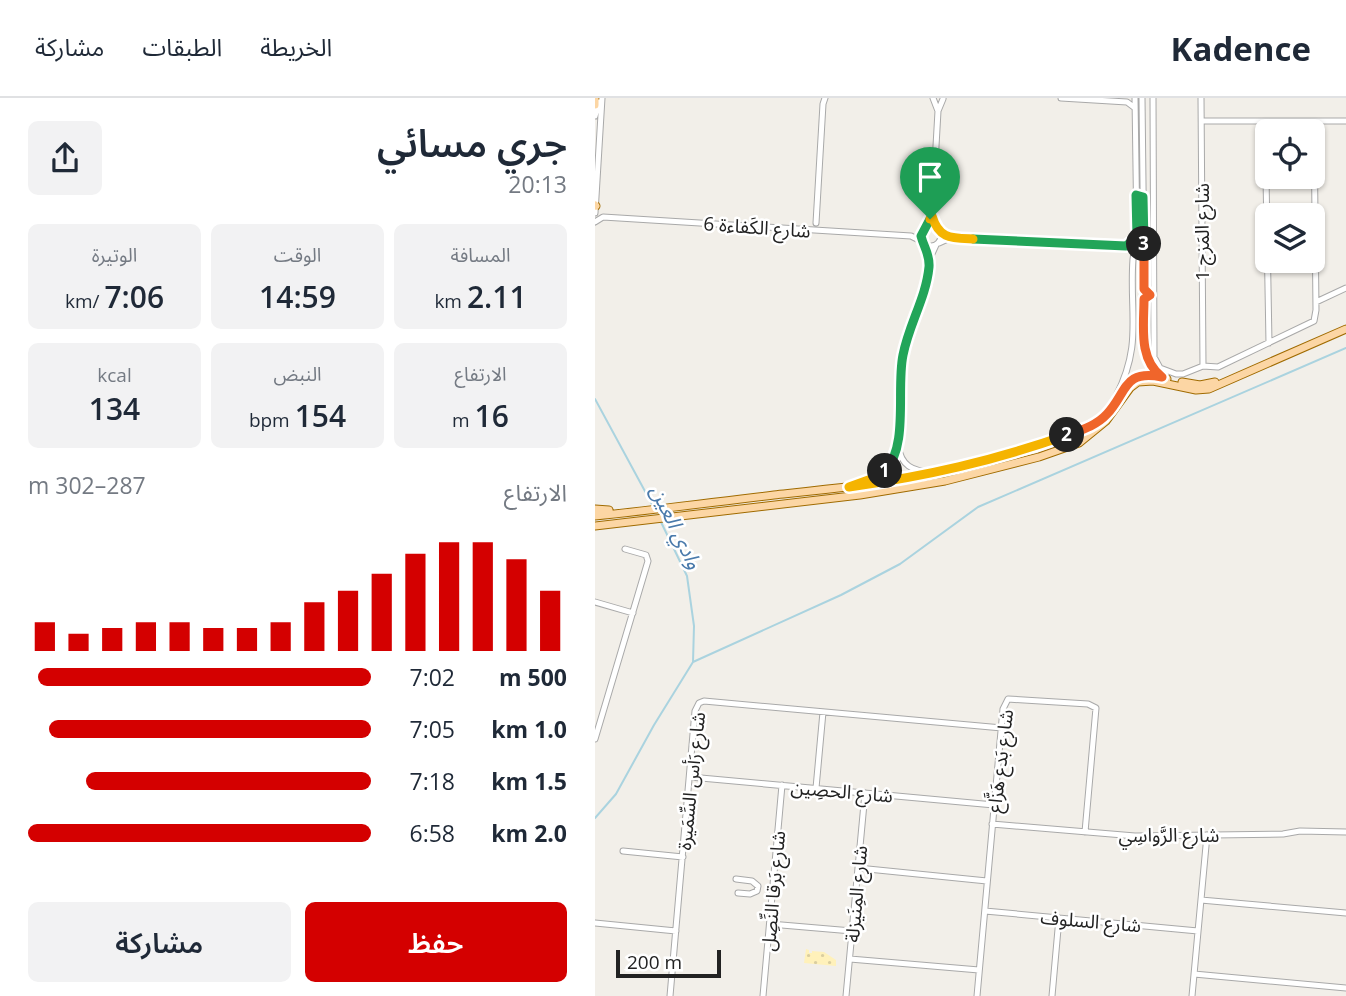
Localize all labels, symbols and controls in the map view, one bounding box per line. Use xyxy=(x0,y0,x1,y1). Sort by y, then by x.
text: Kadence xyxy=(1171,26,1311,71)
text: مشاركة xyxy=(35,30,104,63)
text: الطبقات xyxy=(142,30,222,63)
text: الخريطة xyxy=(260,30,332,63)
text: جري مسائي xyxy=(377,116,567,168)
map controls xyxy=(1255,119,1325,273)
button: locate xyxy=(1255,119,1325,189)
button: share xyxy=(28,121,102,195)
pin xyxy=(900,147,960,219)
icon: arrive xyxy=(911,158,949,196)
text: 20:13 xyxy=(508,168,567,200)
street label: شارع المَزج 1 xyxy=(1189,183,1216,281)
button: layers xyxy=(1255,203,1325,273)
street label: شارع الكَفاءة 6 xyxy=(702,210,811,245)
pin: 3 xyxy=(1127,226,1161,262)
text: 3 xyxy=(1138,230,1149,256)
text: الوتيرة xyxy=(92,242,137,268)
text: الوقت xyxy=(274,242,321,268)
text: المسافة xyxy=(451,242,510,268)
text: 7:06 xyxy=(104,276,164,317)
text: 14:59 xyxy=(259,276,336,317)
text: 2.11 xyxy=(467,276,527,317)
text: /km xyxy=(65,288,104,314)
text: km xyxy=(434,288,467,314)
text: النبض xyxy=(273,361,322,387)
text: الارتفاع xyxy=(454,361,507,387)
text: kcal xyxy=(97,362,132,388)
text: 134 xyxy=(89,388,140,429)
text: 154 xyxy=(295,395,346,436)
text: 16 xyxy=(475,395,509,436)
text: bpm xyxy=(249,407,295,433)
text: m xyxy=(452,407,475,433)
pin: 2 xyxy=(1049,418,1085,452)
text: 2 xyxy=(1061,421,1072,447)
pin: 1 xyxy=(867,454,903,488)
text: 1 xyxy=(879,457,890,483)
text: 287–302 m xyxy=(28,469,146,501)
text: الارتفاع xyxy=(504,476,567,508)
water label: وادي العين xyxy=(642,480,709,575)
text: 7:02 xyxy=(410,661,455,693)
text: 500 m xyxy=(499,661,567,693)
street label: شارع بَدع هَزَّاع xyxy=(981,708,1020,814)
street label: شارع رَأس السِّمَيرة xyxy=(671,711,712,852)
text: 7:05 xyxy=(410,713,455,745)
text: 1.0 km xyxy=(491,713,567,745)
text: 7:18 xyxy=(410,765,455,797)
text: 1.5 km xyxy=(491,765,567,797)
street label: شارع الحصِين xyxy=(790,774,894,809)
text: 6:58 xyxy=(410,817,455,849)
text: 2.0 km xyxy=(491,817,567,849)
street label: شارع الرَّواسِي xyxy=(1119,822,1219,850)
street label: شارع بَرقا النِّصِل xyxy=(754,830,792,952)
street label: شارع المِنَيزلة xyxy=(839,844,874,944)
button: مشاركة xyxy=(28,902,291,982)
button: حفظ xyxy=(305,902,567,982)
street label: شارع السلوف xyxy=(1040,904,1142,939)
scale bar xyxy=(616,947,721,979)
text: 200 m xyxy=(627,949,682,975)

